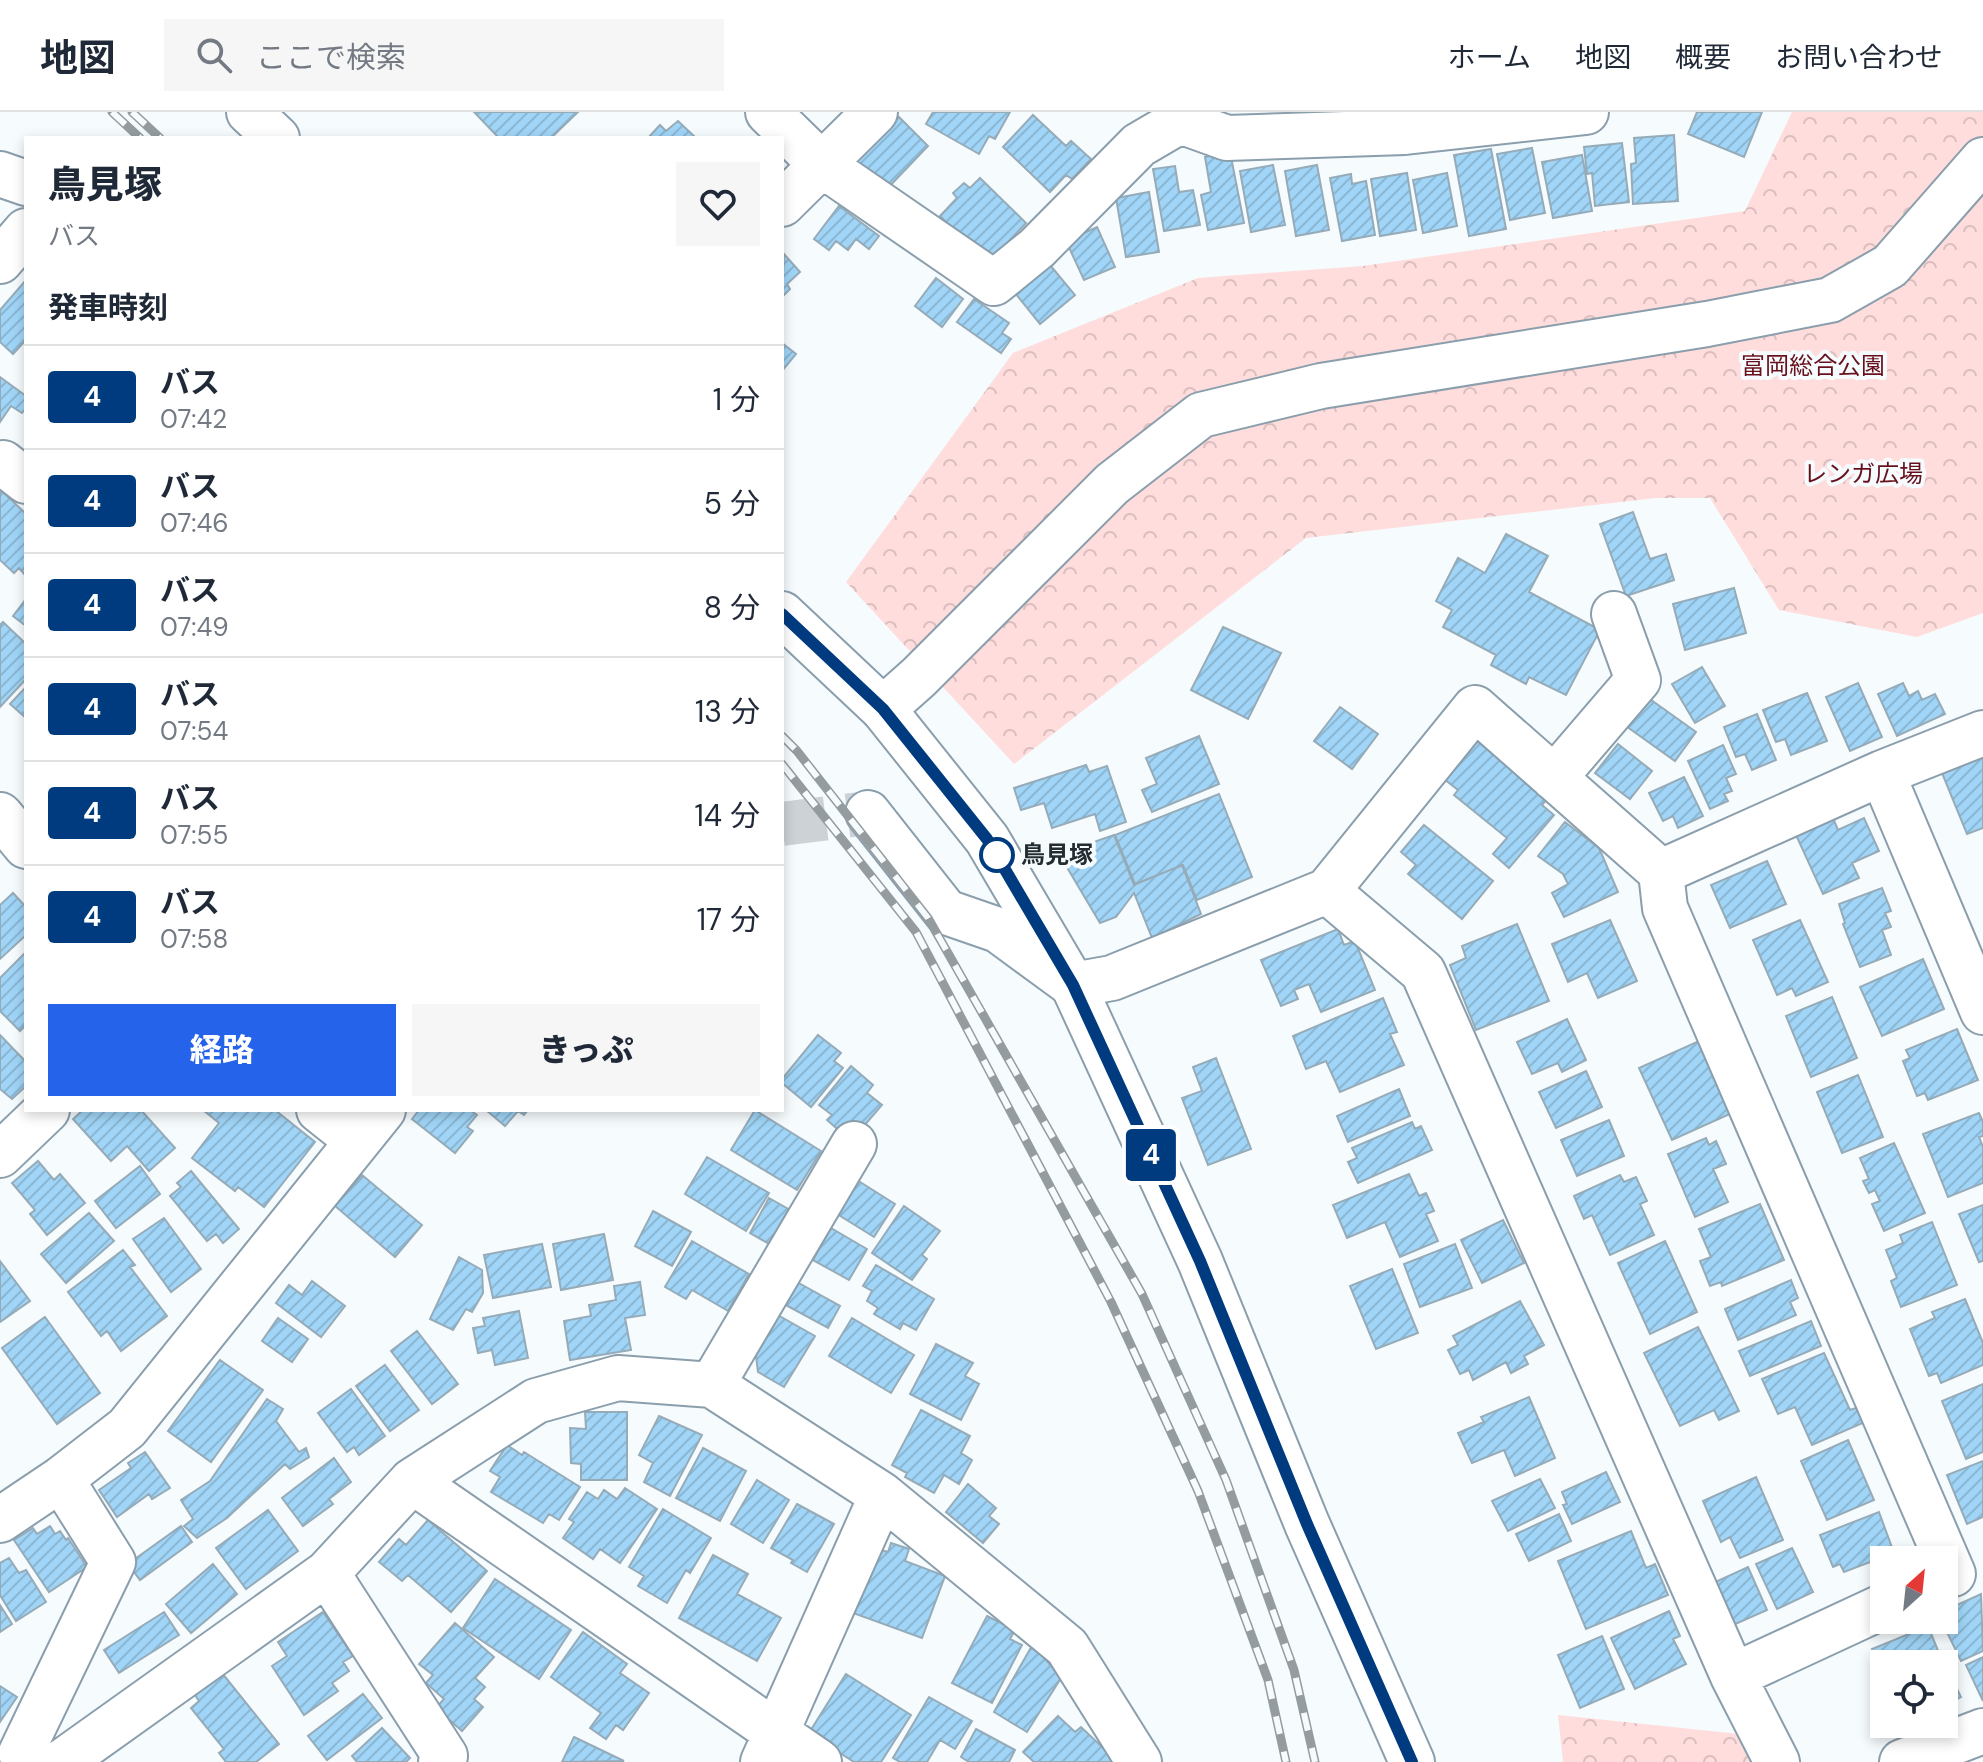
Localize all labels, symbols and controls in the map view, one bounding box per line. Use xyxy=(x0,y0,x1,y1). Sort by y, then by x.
search box xyxy=(164,19,724,91)
text: 地図 xyxy=(40,33,116,83)
icon: search xyxy=(192,33,236,77)
text: ここで検索 xyxy=(256,38,406,77)
text: ホーム xyxy=(1448,39,1531,76)
text: 地図 xyxy=(1575,39,1631,76)
text: 概要 xyxy=(1675,39,1731,76)
text: お問い合わせ xyxy=(1775,39,1943,76)
text: 鳥見塚 xyxy=(48,160,162,210)
button: heart xyxy=(676,162,760,246)
text: バス xyxy=(48,219,100,253)
text: 発車時刻 xyxy=(48,288,168,327)
park label: 富岡総合公園 xyxy=(1741,350,1885,381)
text: バス xyxy=(160,363,220,402)
text: 4 xyxy=(83,378,101,415)
text: 1 分 xyxy=(713,380,760,419)
text: 07:42 xyxy=(160,402,227,436)
park label: レンガ広場 xyxy=(1803,458,1923,489)
text: バス xyxy=(160,467,220,506)
text: 4 xyxy=(83,482,101,519)
text: 5 分 xyxy=(704,484,760,523)
text: 07:46 xyxy=(160,506,229,540)
text: バス xyxy=(160,571,220,610)
text: 4 xyxy=(83,586,101,623)
text: 8 分 xyxy=(704,588,760,627)
text: 07:49 xyxy=(160,610,229,644)
text: バス xyxy=(160,675,220,714)
text: 4 xyxy=(83,690,101,727)
text: 13 分 xyxy=(695,692,760,731)
text: 07:54 xyxy=(160,714,228,748)
text: バス xyxy=(160,779,220,818)
text: 4 xyxy=(83,794,101,831)
text: 14 分 xyxy=(694,796,760,835)
text: 07:55 xyxy=(160,818,228,852)
marker: 鳥見塚 xyxy=(980,838,1014,872)
place label: 鳥見塚 xyxy=(1021,839,1093,870)
text: バス xyxy=(160,883,220,922)
text: 4 xyxy=(83,898,101,935)
text: 17 分 xyxy=(697,900,760,939)
text: 07:58 xyxy=(160,922,228,956)
button: 経路 xyxy=(48,1004,396,1096)
button: きっぷ xyxy=(412,1004,760,1096)
line badge: 4 xyxy=(1125,1129,1177,1181)
text: 4 xyxy=(1142,1136,1160,1173)
north arrow xyxy=(1870,1546,1958,1634)
map controls xyxy=(1870,1546,1958,1738)
button: locate xyxy=(1870,1650,1958,1738)

